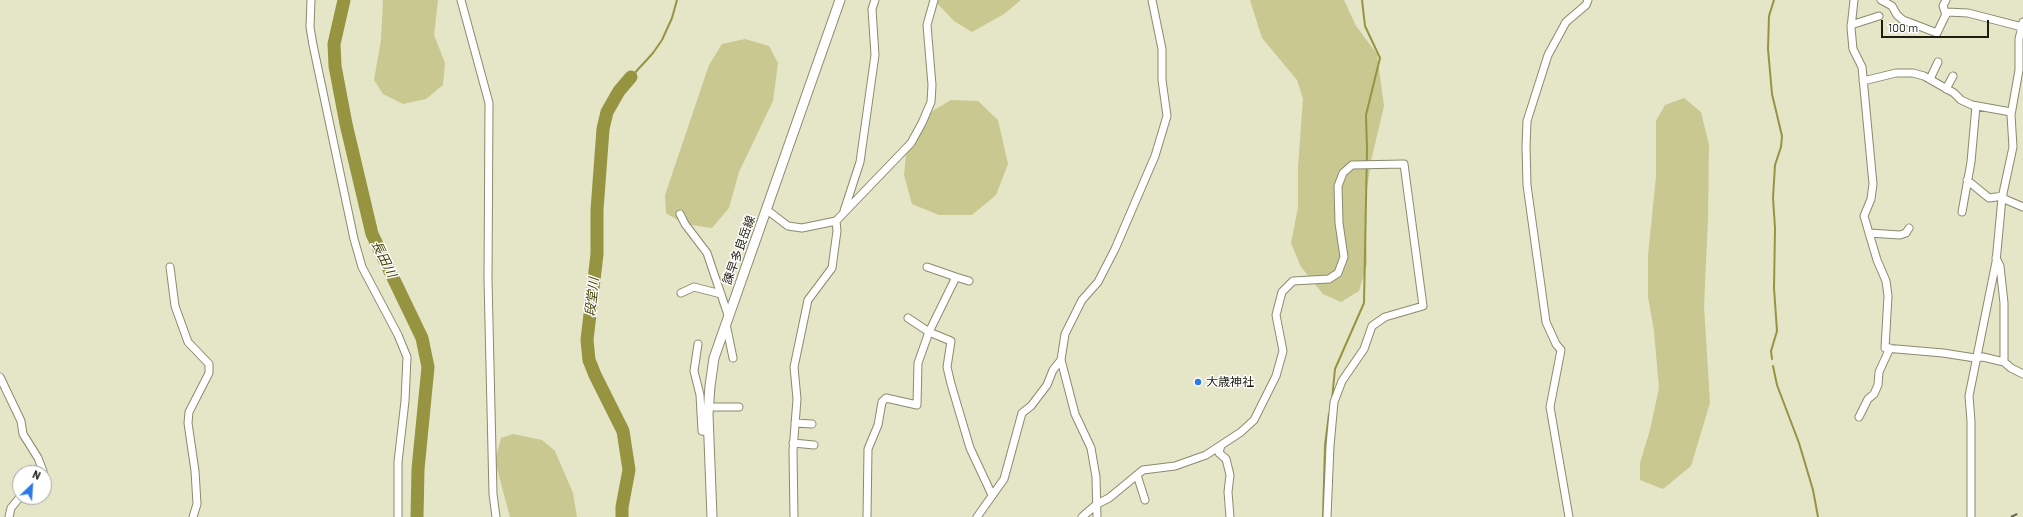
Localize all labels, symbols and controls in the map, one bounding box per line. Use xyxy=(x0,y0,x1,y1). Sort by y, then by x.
scale bar xyxy=(1883,12,1991,38)
text: 100 m xyxy=(1888,20,1918,34)
street label: 諫早多良岳線 xyxy=(720,214,758,286)
water label: 長田川 xyxy=(368,238,400,280)
water label: 段堂川 xyxy=(582,277,602,317)
place label: 大歳神社 xyxy=(1206,375,1254,389)
marker: 大歳神社 xyxy=(1193,377,1203,387)
north arrow xyxy=(12,465,52,505)
text: N xyxy=(31,467,43,482)

